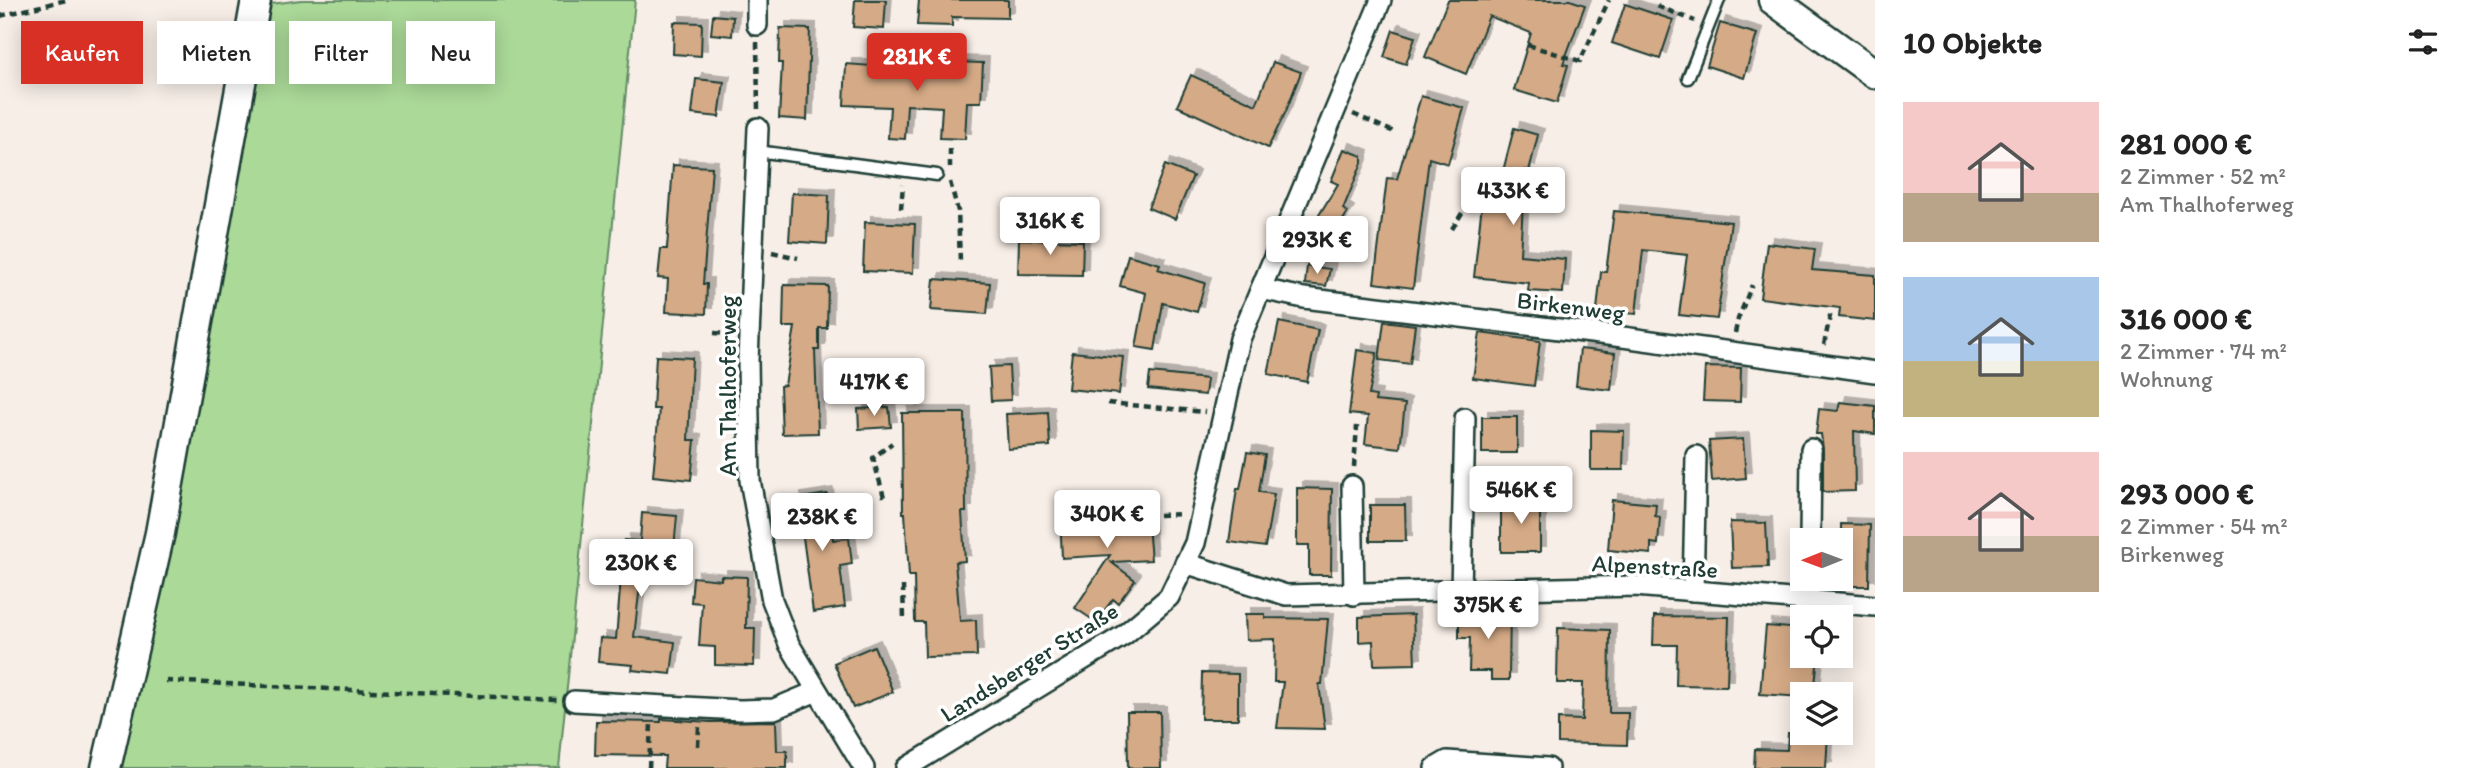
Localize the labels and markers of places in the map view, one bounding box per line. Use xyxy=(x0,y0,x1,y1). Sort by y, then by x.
pin: 281K € xyxy=(860,34,974,93)
pin: 433K € xyxy=(1456,168,1570,227)
pin: 316K € xyxy=(993,198,1107,257)
pin: 293K € xyxy=(1260,216,1374,276)
pin: 417K € xyxy=(817,358,931,418)
pin: 546K € xyxy=(1464,466,1578,526)
pin: 340K € xyxy=(1050,490,1164,550)
pin: 238K € xyxy=(765,494,879,553)
pin: 230K € xyxy=(584,540,698,599)
pin: 375K € xyxy=(1431,582,1545,641)

